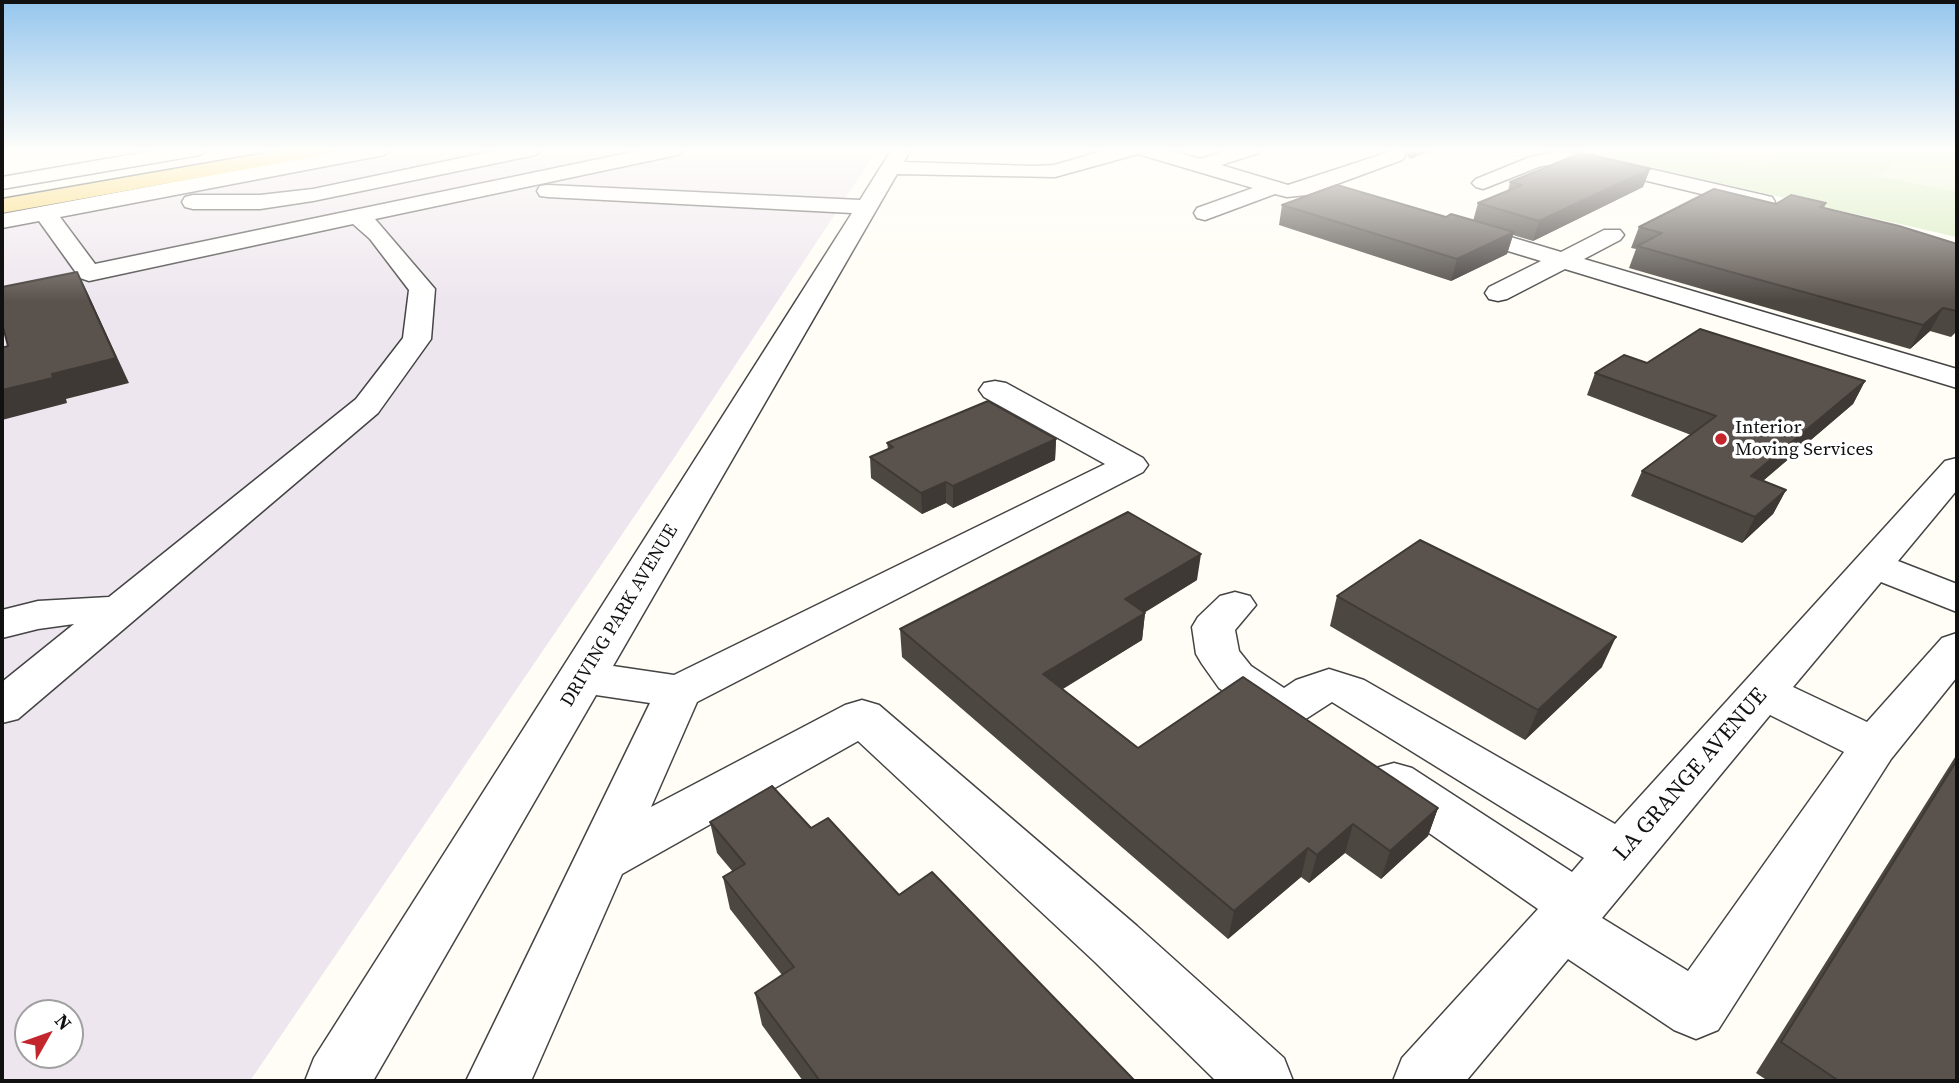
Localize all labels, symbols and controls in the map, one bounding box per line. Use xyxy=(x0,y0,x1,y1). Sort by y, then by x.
place label: Interior Moving Services xyxy=(1735,417,1873,461)
marker: Interior Moving Services xyxy=(1713,431,1729,447)
street label: DRIVING PARK AVENUE xyxy=(557,521,683,711)
street label: LA GRANGE AVENUE xyxy=(1608,683,1774,867)
north arrow xyxy=(14,999,84,1069)
text: N xyxy=(49,1008,78,1035)

